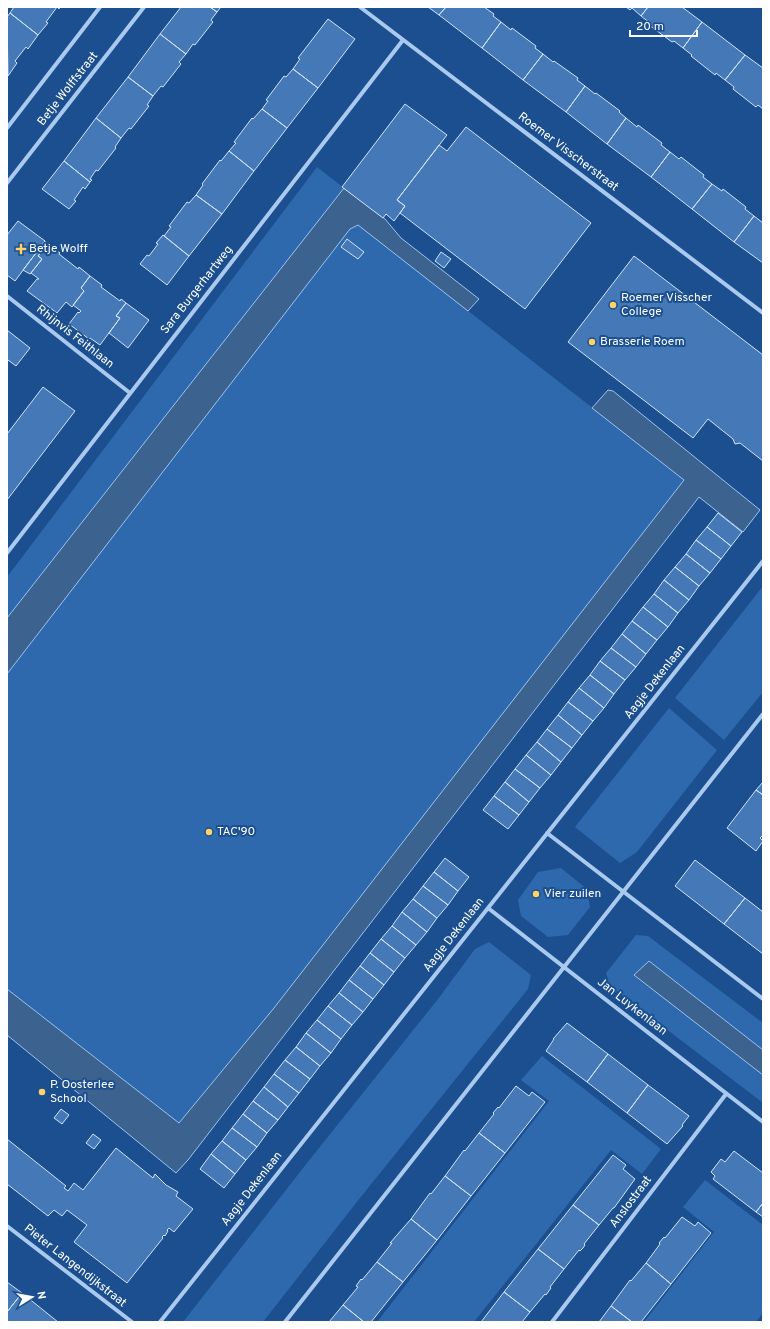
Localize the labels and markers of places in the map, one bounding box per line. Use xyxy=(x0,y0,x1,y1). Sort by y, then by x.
place label: Betje Wolff xyxy=(29,241,88,257)
marker: Betje Wolff xyxy=(16,244,26,254)
place label: Roemer Visscher College xyxy=(621,290,713,320)
marker: Roemer Visscher College xyxy=(608,300,618,310)
place label: Brasserie Roem xyxy=(600,334,685,350)
marker: Brasserie Roem xyxy=(587,337,597,347)
place label: TAC'90 xyxy=(217,824,255,840)
marker: TAC'90 xyxy=(204,827,214,837)
place label: Vier zuilen xyxy=(544,886,601,902)
marker: Vier zuilen xyxy=(531,889,541,899)
place label: P. Oosterlee School xyxy=(50,1077,114,1107)
marker: P. Oosterlee School xyxy=(37,1087,47,1097)

